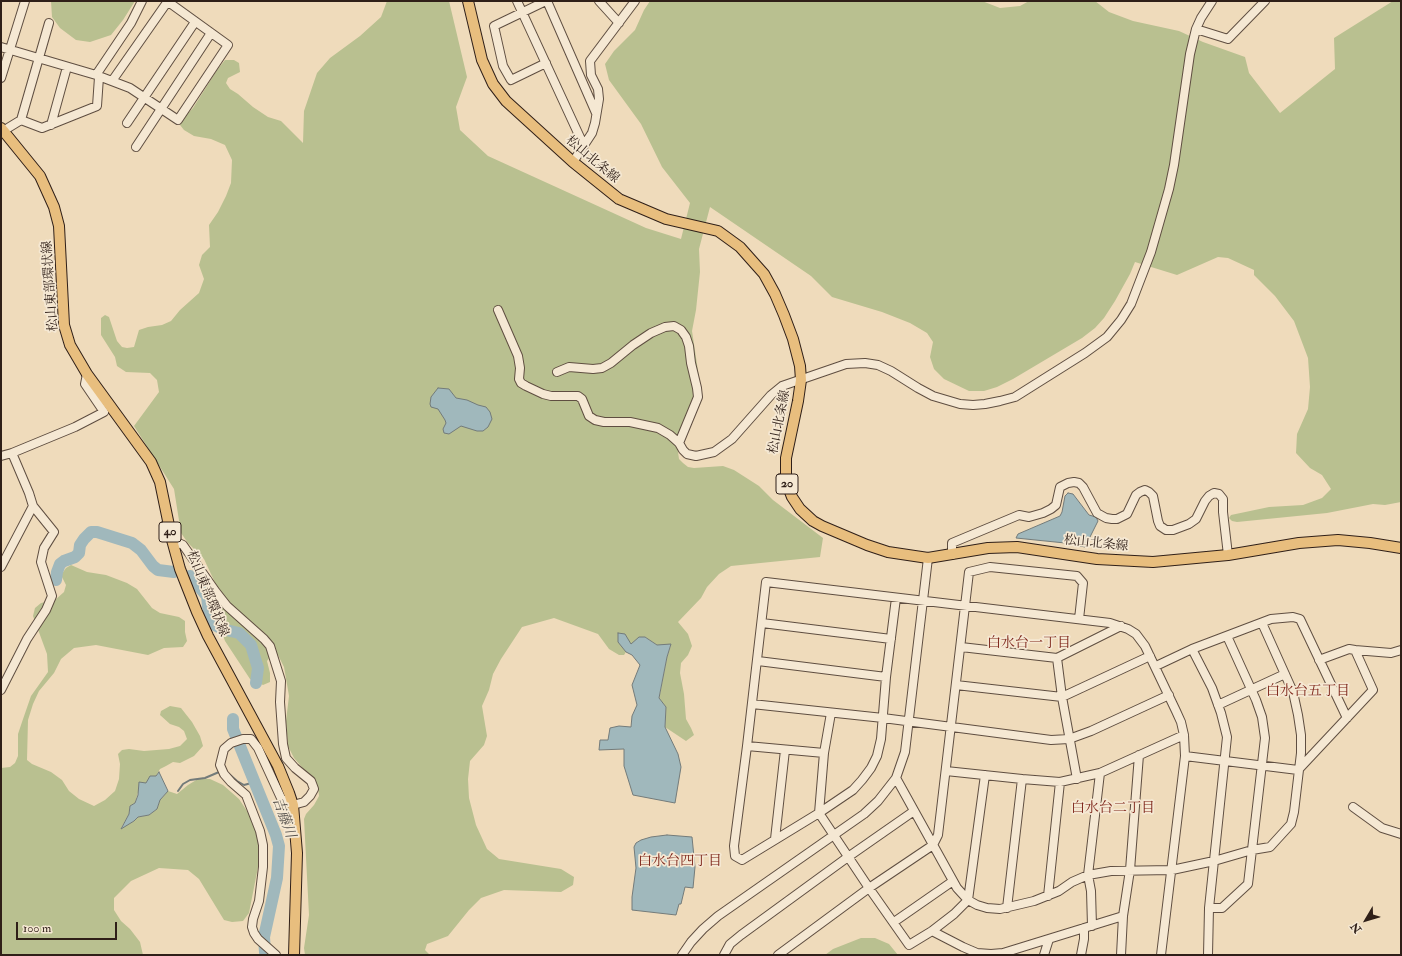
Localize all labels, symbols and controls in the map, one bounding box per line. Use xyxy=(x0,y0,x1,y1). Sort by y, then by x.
street label: 松山北条線 xyxy=(562,133,622,187)
street label: 松山東部環状線 xyxy=(40,240,62,332)
street label: 松山北条線 xyxy=(766,389,794,455)
road number: 20 xyxy=(776,474,798,494)
road number: 40 xyxy=(159,522,181,542)
street label: 松山北条線 xyxy=(1063,533,1129,555)
street label: 松山東部環状線 xyxy=(183,549,231,639)
district label: 白水台一丁目 xyxy=(987,636,1071,652)
district label: 白水台五丁目 xyxy=(1266,684,1350,700)
water label: 吉藤川 xyxy=(268,795,298,841)
district label: 白水台二丁目 xyxy=(1071,801,1155,817)
district label: 白水台四丁目 xyxy=(638,854,722,870)
north arrow xyxy=(1346,900,1386,940)
scale bar xyxy=(18,914,119,940)
text: N xyxy=(1348,920,1364,936)
text: 100 m xyxy=(23,921,51,936)

